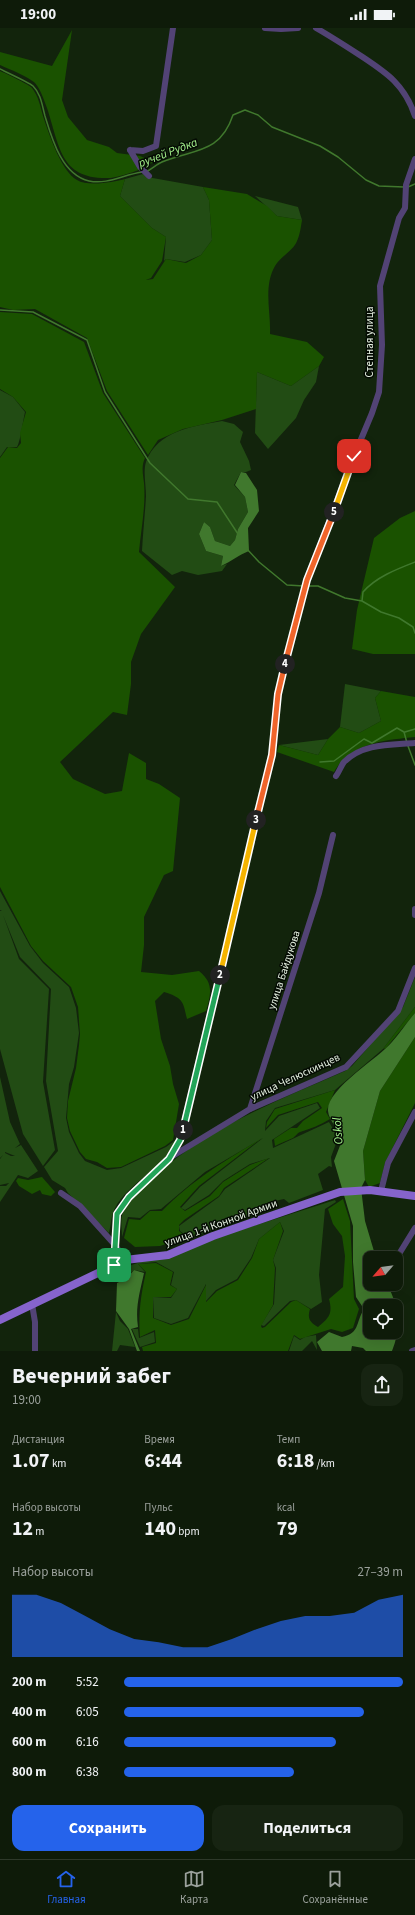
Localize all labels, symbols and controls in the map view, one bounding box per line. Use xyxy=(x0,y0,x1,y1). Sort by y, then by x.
text: 19:00 xyxy=(20,4,56,25)
water label: ручей Рудка xyxy=(135,134,200,172)
street label: Степная улица xyxy=(362,307,377,377)
pin xyxy=(337,439,371,473)
icon: check xyxy=(343,445,365,467)
pin: 5 xyxy=(324,502,344,522)
text: 5 xyxy=(331,504,337,519)
pin: 4 xyxy=(275,654,295,674)
text: 4 xyxy=(282,656,288,671)
pin: 3 xyxy=(246,810,266,830)
text: 3 xyxy=(253,812,259,827)
street label: улица Байдукова xyxy=(264,928,304,1012)
pin: 2 xyxy=(210,965,230,985)
text: 2 xyxy=(217,967,223,982)
street label: улица Челюскинцев xyxy=(248,1050,343,1104)
water label: Oskol xyxy=(329,1117,347,1145)
pin: 1 xyxy=(173,1120,193,1140)
text: 1 xyxy=(180,1122,186,1137)
street label: улица 1-й Конной Армии xyxy=(163,1196,279,1250)
pin xyxy=(97,1248,131,1282)
north arrow xyxy=(363,1251,403,1291)
map controls xyxy=(363,1251,403,1339)
icon: arrive xyxy=(103,1254,125,1276)
button: locate xyxy=(363,1299,403,1339)
text: Вечерний забег xyxy=(12,1360,171,1392)
button: share xyxy=(361,1364,403,1406)
text: 19:00 xyxy=(12,1391,41,1409)
text: Дистанция xyxy=(12,1432,65,1447)
text: Время xyxy=(144,1432,175,1447)
text: Темп xyxy=(277,1432,300,1447)
text: 1.07 xyxy=(12,1447,50,1475)
text: 6:44 xyxy=(144,1447,182,1475)
text: 6:18 xyxy=(277,1447,314,1475)
text: km xyxy=(50,1456,66,1471)
text: /km xyxy=(314,1456,335,1471)
text: Набор высоты xyxy=(12,1500,81,1515)
text: Пульс xyxy=(144,1500,173,1515)
text: kcal xyxy=(277,1500,295,1515)
text: 12 xyxy=(12,1515,33,1543)
text: 140 xyxy=(144,1515,176,1543)
text: 79 xyxy=(277,1515,298,1543)
text: m xyxy=(33,1524,44,1539)
text: bpm xyxy=(176,1524,200,1539)
text: Набор высоты xyxy=(12,1563,94,1581)
text: 27–39 m xyxy=(358,1563,403,1581)
text: 200 m xyxy=(12,1673,46,1691)
text: 5:52 xyxy=(76,1673,99,1691)
text: 400 m xyxy=(12,1703,46,1721)
text: 6:05 xyxy=(76,1703,99,1721)
text: 600 m xyxy=(12,1733,46,1751)
text: 6:16 xyxy=(76,1733,99,1751)
text: 800 m xyxy=(12,1763,46,1781)
text: 6:38 xyxy=(76,1763,99,1781)
button: Сохранить xyxy=(12,1805,204,1851)
button: Поделиться xyxy=(212,1805,403,1851)
tab: Главная xyxy=(47,1868,86,1907)
tab: Карта xyxy=(180,1868,208,1907)
tab: Сохранённые xyxy=(303,1868,368,1907)

